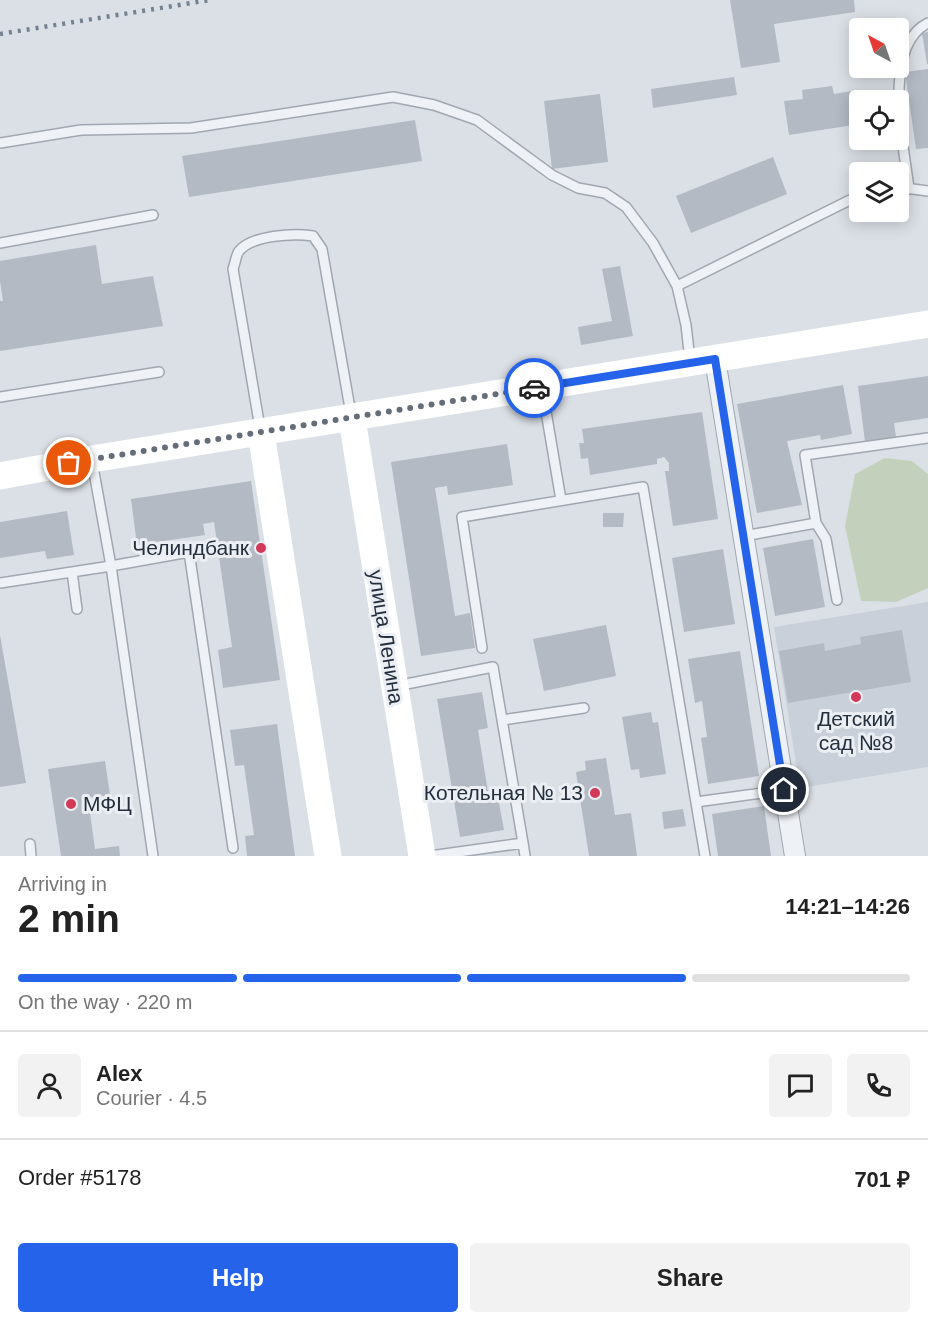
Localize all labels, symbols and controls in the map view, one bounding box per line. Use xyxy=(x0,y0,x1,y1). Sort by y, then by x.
north arrow xyxy=(849,18,909,78)
map controls xyxy=(849,18,909,222)
button: locate xyxy=(849,90,909,150)
button: layers xyxy=(849,162,909,222)
courier xyxy=(504,358,564,418)
icon: car xyxy=(518,372,551,405)
pin xyxy=(43,437,94,488)
icon: bag xyxy=(52,446,85,479)
place label: Челиндбанк xyxy=(132,536,250,559)
marker: Челиндбанк xyxy=(254,541,268,555)
street label: улица Ленина xyxy=(365,568,409,706)
marker: Детский сад №8 xyxy=(849,690,863,704)
place label: Детский сад №8 xyxy=(817,707,895,754)
pin xyxy=(758,764,809,815)
icon: home xyxy=(767,773,800,806)
place label: Котельная № 13 xyxy=(424,781,583,804)
marker: Котельная № 13 xyxy=(588,786,602,800)
place label: МФЦ xyxy=(83,792,132,815)
marker: МФЦ xyxy=(64,797,78,811)
text: Arriving in xyxy=(18,873,107,895)
text: 14:21–14:26 xyxy=(785,894,910,919)
text: 2 min xyxy=(18,897,120,940)
text: On the way · 220 m xyxy=(18,991,193,1013)
button: person xyxy=(18,1054,81,1117)
button: chat xyxy=(769,1054,832,1117)
button: phone xyxy=(847,1054,910,1117)
text: Alex xyxy=(96,1061,142,1086)
text: Courier · 4.5 xyxy=(96,1087,207,1109)
text: Order #5178 xyxy=(18,1165,142,1190)
text: 701 ₽ xyxy=(854,1167,910,1192)
button: Help xyxy=(18,1243,458,1312)
button: Share xyxy=(470,1243,910,1312)

